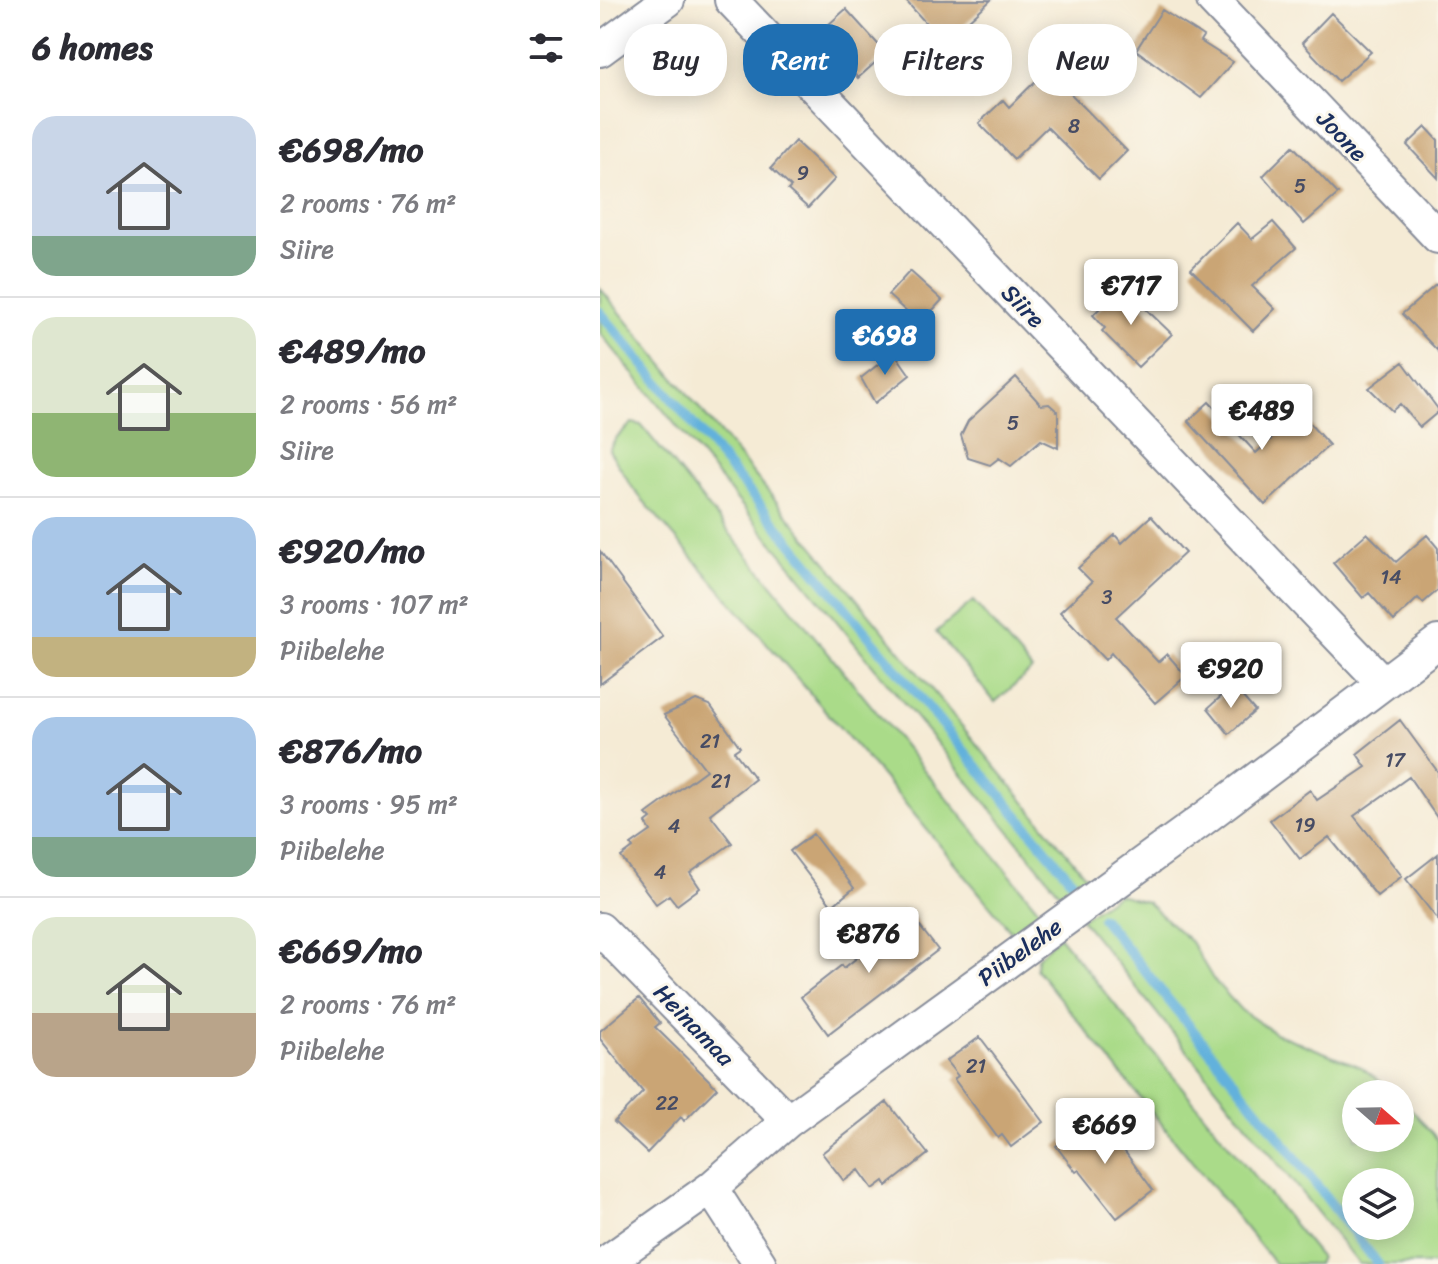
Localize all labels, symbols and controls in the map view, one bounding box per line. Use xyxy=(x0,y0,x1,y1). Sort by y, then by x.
text: 6 homes xyxy=(32,18,153,78)
chip: Buy xyxy=(624,24,727,96)
chip: Rent xyxy=(743,24,858,96)
chip: Filters xyxy=(874,24,1012,96)
chip: New xyxy=(1028,24,1137,96)
icon: filters xyxy=(524,26,568,70)
street label: Joone xyxy=(1305,99,1378,173)
house number: 8 xyxy=(1068,109,1080,144)
text: €698/mo xyxy=(280,120,424,180)
icon: home xyxy=(96,148,192,244)
house number: 9 xyxy=(797,156,809,191)
house number: 5 xyxy=(1294,169,1306,204)
text: 2 rooms · 76 m² xyxy=(280,180,457,226)
text: Siire xyxy=(280,226,334,272)
pin: €717 xyxy=(1084,259,1178,327)
text: €717 xyxy=(1102,262,1160,308)
street label: Siire xyxy=(991,274,1056,339)
pin: €698 xyxy=(838,309,932,377)
text: €698 xyxy=(853,312,917,358)
text: €489/mo xyxy=(280,321,425,381)
icon: home xyxy=(96,349,192,445)
text: 2 rooms · 56 m² xyxy=(280,381,458,427)
pin: €489 xyxy=(1215,384,1309,452)
text: €489 xyxy=(1229,387,1295,433)
house number: 5 xyxy=(1007,406,1019,441)
text: Siire xyxy=(280,427,334,473)
text: €920/mo xyxy=(280,521,425,581)
icon: home xyxy=(96,549,192,645)
house number: 14 xyxy=(1380,560,1402,595)
house number: 3 xyxy=(1102,580,1113,615)
text: 3 rooms · 107 m² xyxy=(280,581,469,627)
text: Piibelehe xyxy=(280,627,385,673)
pin: €920 xyxy=(1184,642,1278,710)
text: €920 xyxy=(1199,645,1263,691)
text: €876/mo xyxy=(280,721,422,781)
house number: 21 xyxy=(700,724,720,759)
house number: 17 xyxy=(1385,743,1407,778)
icon: home xyxy=(96,749,192,845)
house number: 21 xyxy=(711,764,731,799)
text: 3 rooms · 95 m² xyxy=(280,781,458,827)
house number: 19 xyxy=(1295,808,1315,843)
house number: 4 xyxy=(668,809,680,844)
text: Piibelehe xyxy=(280,827,385,873)
house number: 4 xyxy=(654,855,666,890)
pin: €876 xyxy=(822,907,916,975)
street label: Piibelehe xyxy=(969,907,1071,997)
text: €876 xyxy=(838,910,900,956)
text: €669/mo xyxy=(280,921,422,981)
icon: home xyxy=(96,949,192,1045)
street label: Heinamaa xyxy=(643,973,746,1077)
text: 2 rooms · 76 m² xyxy=(280,981,457,1027)
text: Piibelehe xyxy=(280,1027,385,1073)
house number: 21 xyxy=(966,1049,986,1084)
north arrow xyxy=(1342,1080,1414,1152)
map controls xyxy=(1342,1080,1414,1240)
house number: 22 xyxy=(655,1086,679,1121)
pin: €669 xyxy=(1058,1098,1152,1166)
text: €669 xyxy=(1074,1101,1136,1147)
button: layers xyxy=(1342,1168,1414,1240)

